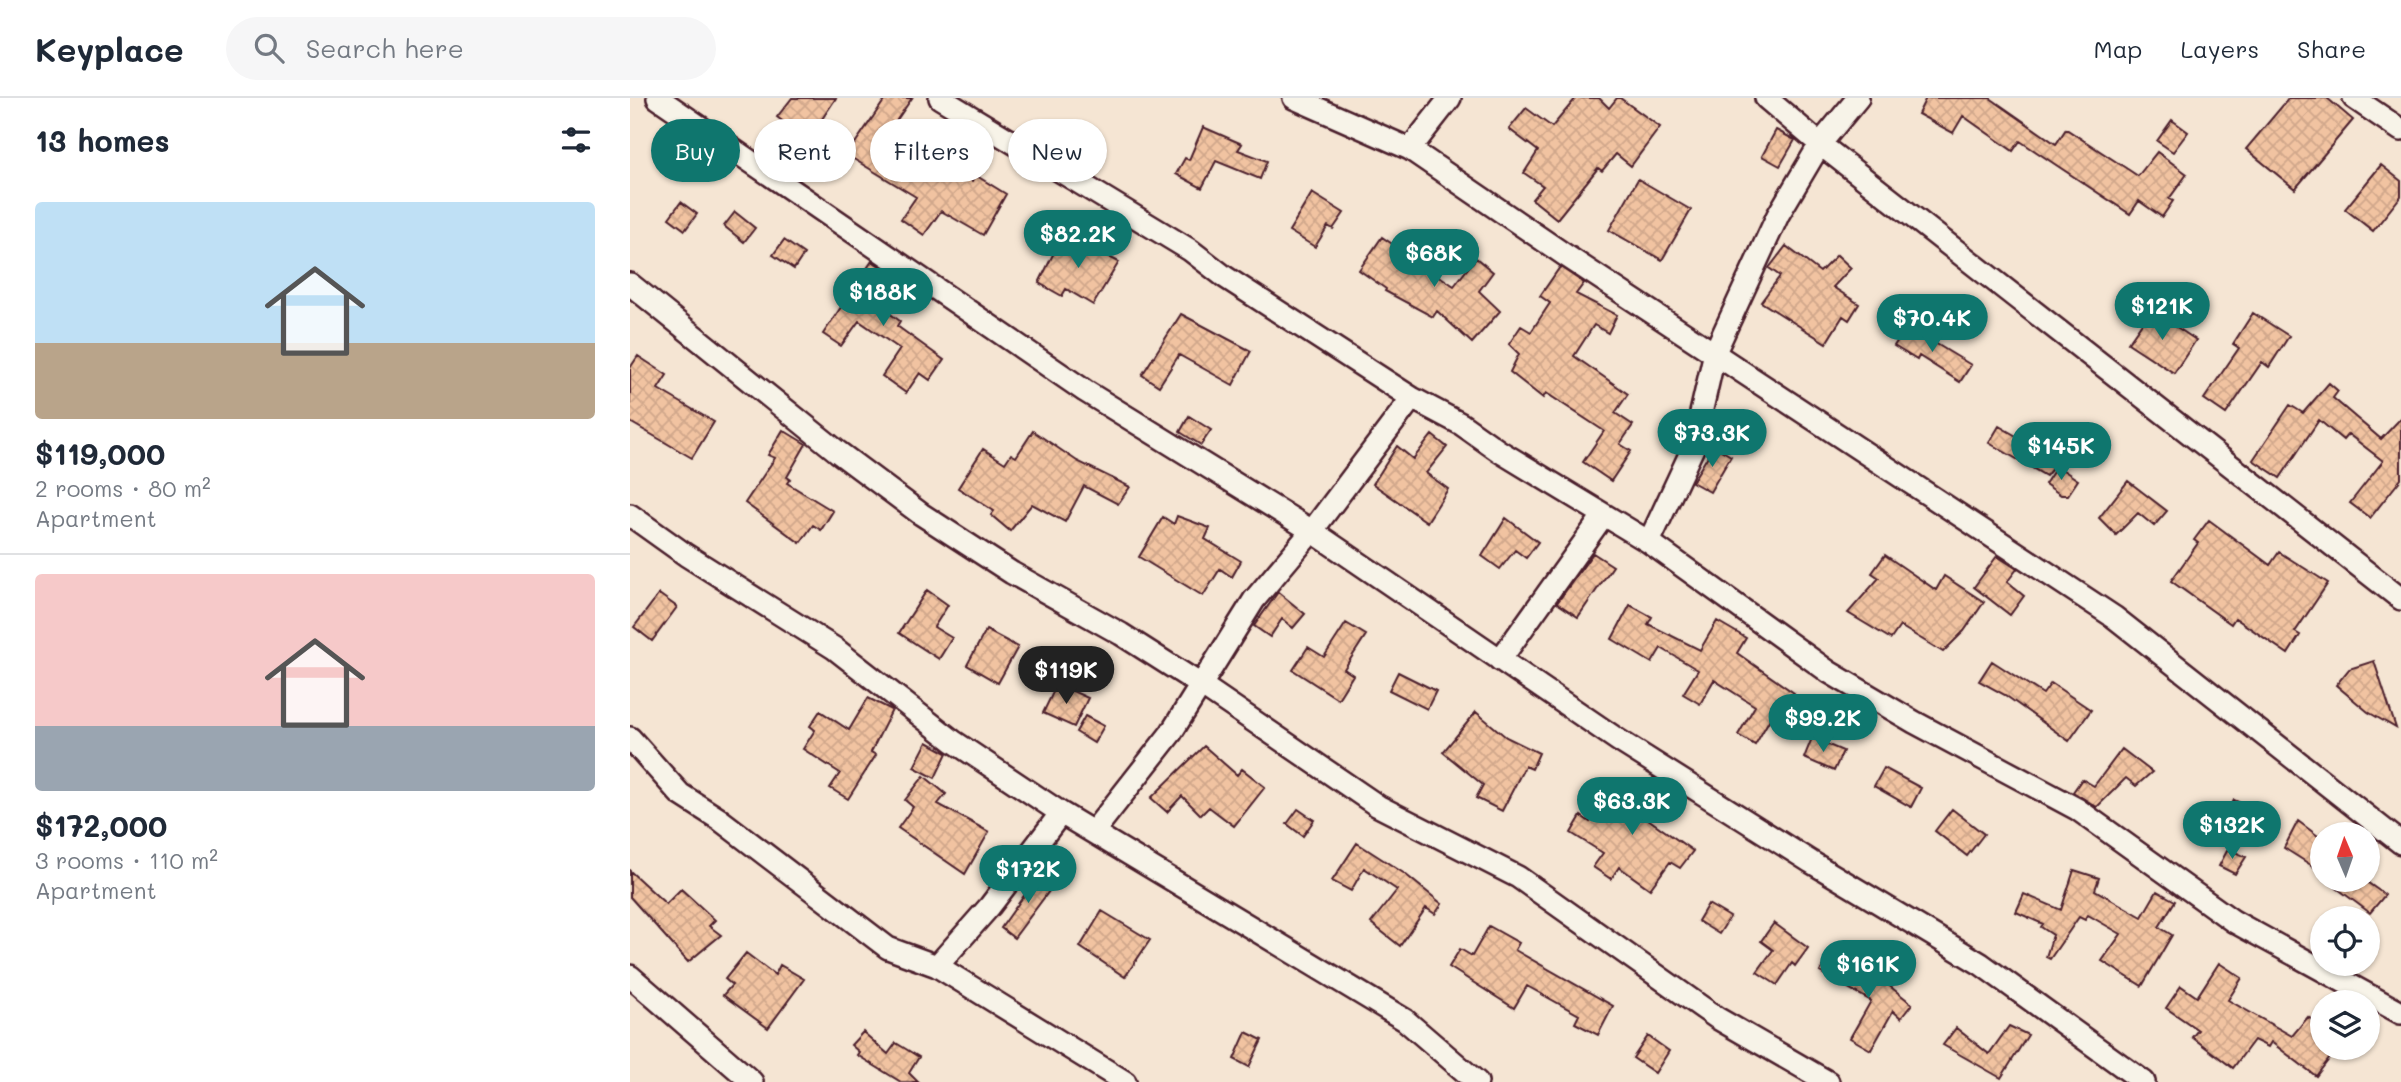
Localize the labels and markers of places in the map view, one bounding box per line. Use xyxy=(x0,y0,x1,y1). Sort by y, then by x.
pin: $82.2K xyxy=(1021,211,1135,270)
pin: $68K xyxy=(1393,230,1475,289)
pin: $188K xyxy=(834,268,932,328)
pin: $121K xyxy=(2113,282,2211,342)
pin: $70.4K xyxy=(1875,294,1989,354)
pin: $73.3K xyxy=(1655,410,1769,469)
pin: $145K xyxy=(2012,422,2110,482)
pin: $119K xyxy=(1017,646,1115,706)
pin: $99.2K xyxy=(1766,694,1880,754)
pin: $63.3K xyxy=(1575,778,1689,837)
pin: $132K xyxy=(2183,802,2281,861)
pin: $172K xyxy=(979,846,1077,905)
pin: $161K xyxy=(1819,940,1917,1000)

